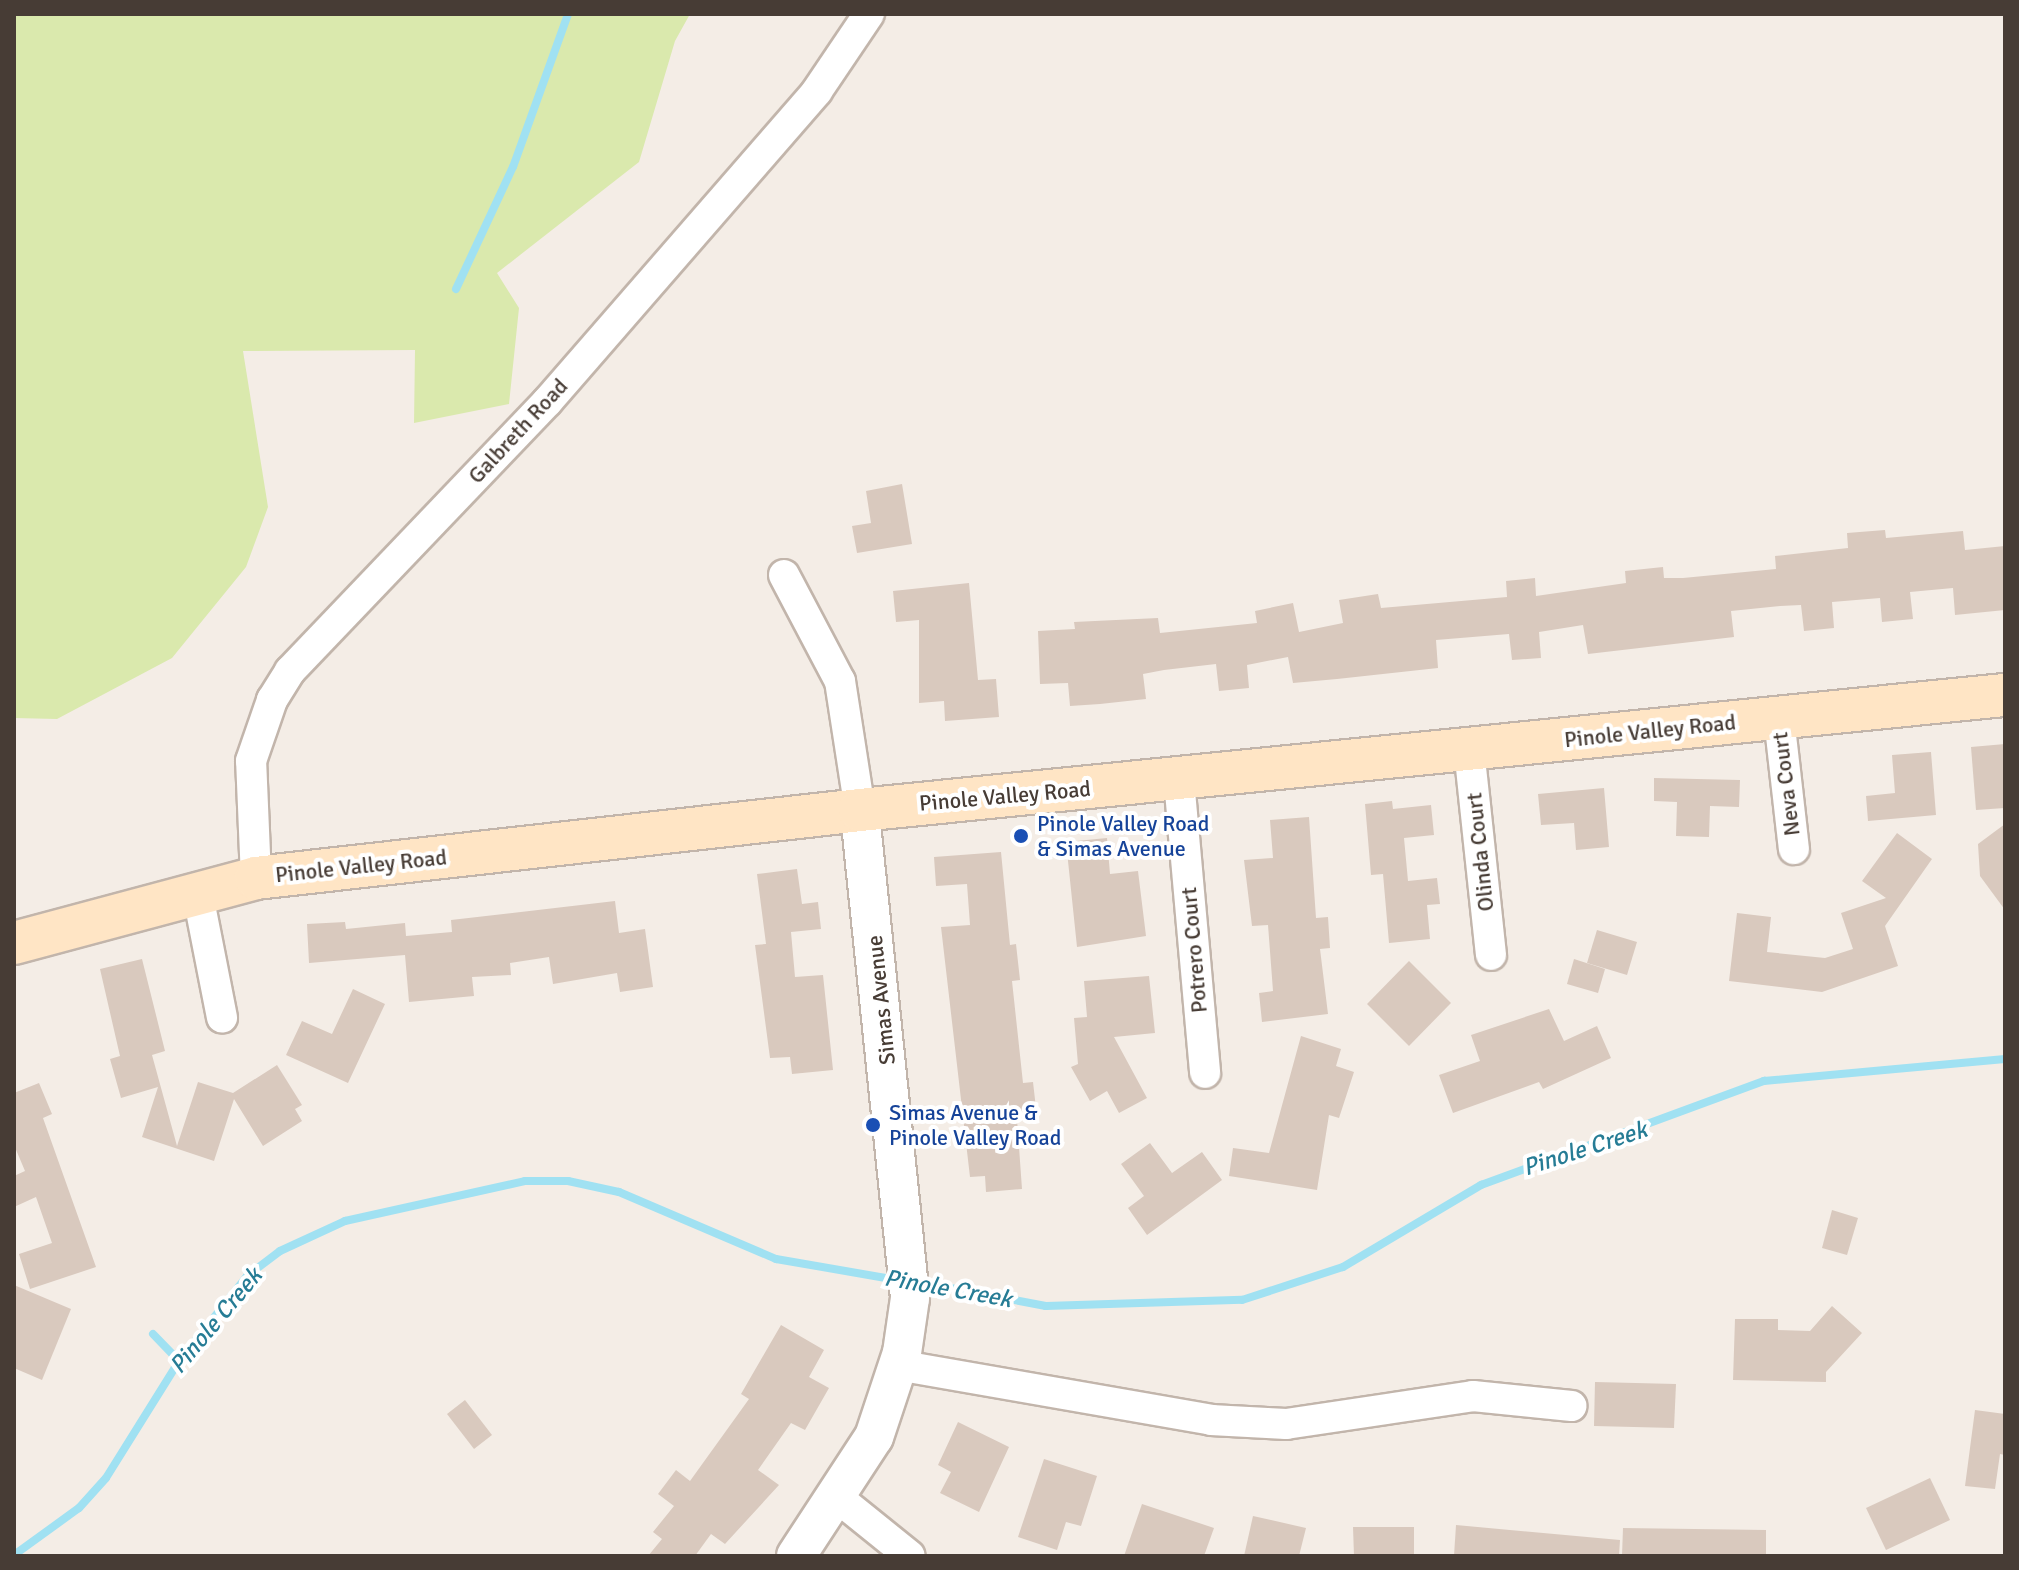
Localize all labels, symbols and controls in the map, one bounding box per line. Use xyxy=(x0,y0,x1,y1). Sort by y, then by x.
street label: Galbreth Road xyxy=(463,373,573,489)
street label: Pinole Valley Road xyxy=(1563,709,1737,753)
street label: Neva Court xyxy=(1767,731,1805,837)
street label: Pinole Valley Road xyxy=(918,775,1092,817)
street label: Olinda Court xyxy=(1461,791,1499,913)
place label: Pinole Valley Road & Simas Avenue xyxy=(1037,810,1209,862)
marker: Pinole Valley Road & Simas Avenue xyxy=(1012,827,1030,845)
street label: Pinole Valley Road xyxy=(274,844,448,888)
street label: Potrero Court xyxy=(1175,886,1213,1014)
street label: Simas Avenue xyxy=(861,934,901,1066)
place label: Simas Avenue & Pinole Valley Road xyxy=(889,1099,1061,1150)
water label: Pinole Creek xyxy=(1519,1115,1651,1183)
marker: Simas Avenue & Pinole Valley Road xyxy=(864,1116,882,1134)
water label: Pinole Creek xyxy=(164,1262,268,1380)
water label: Pinole Creek xyxy=(882,1264,1014,1314)

